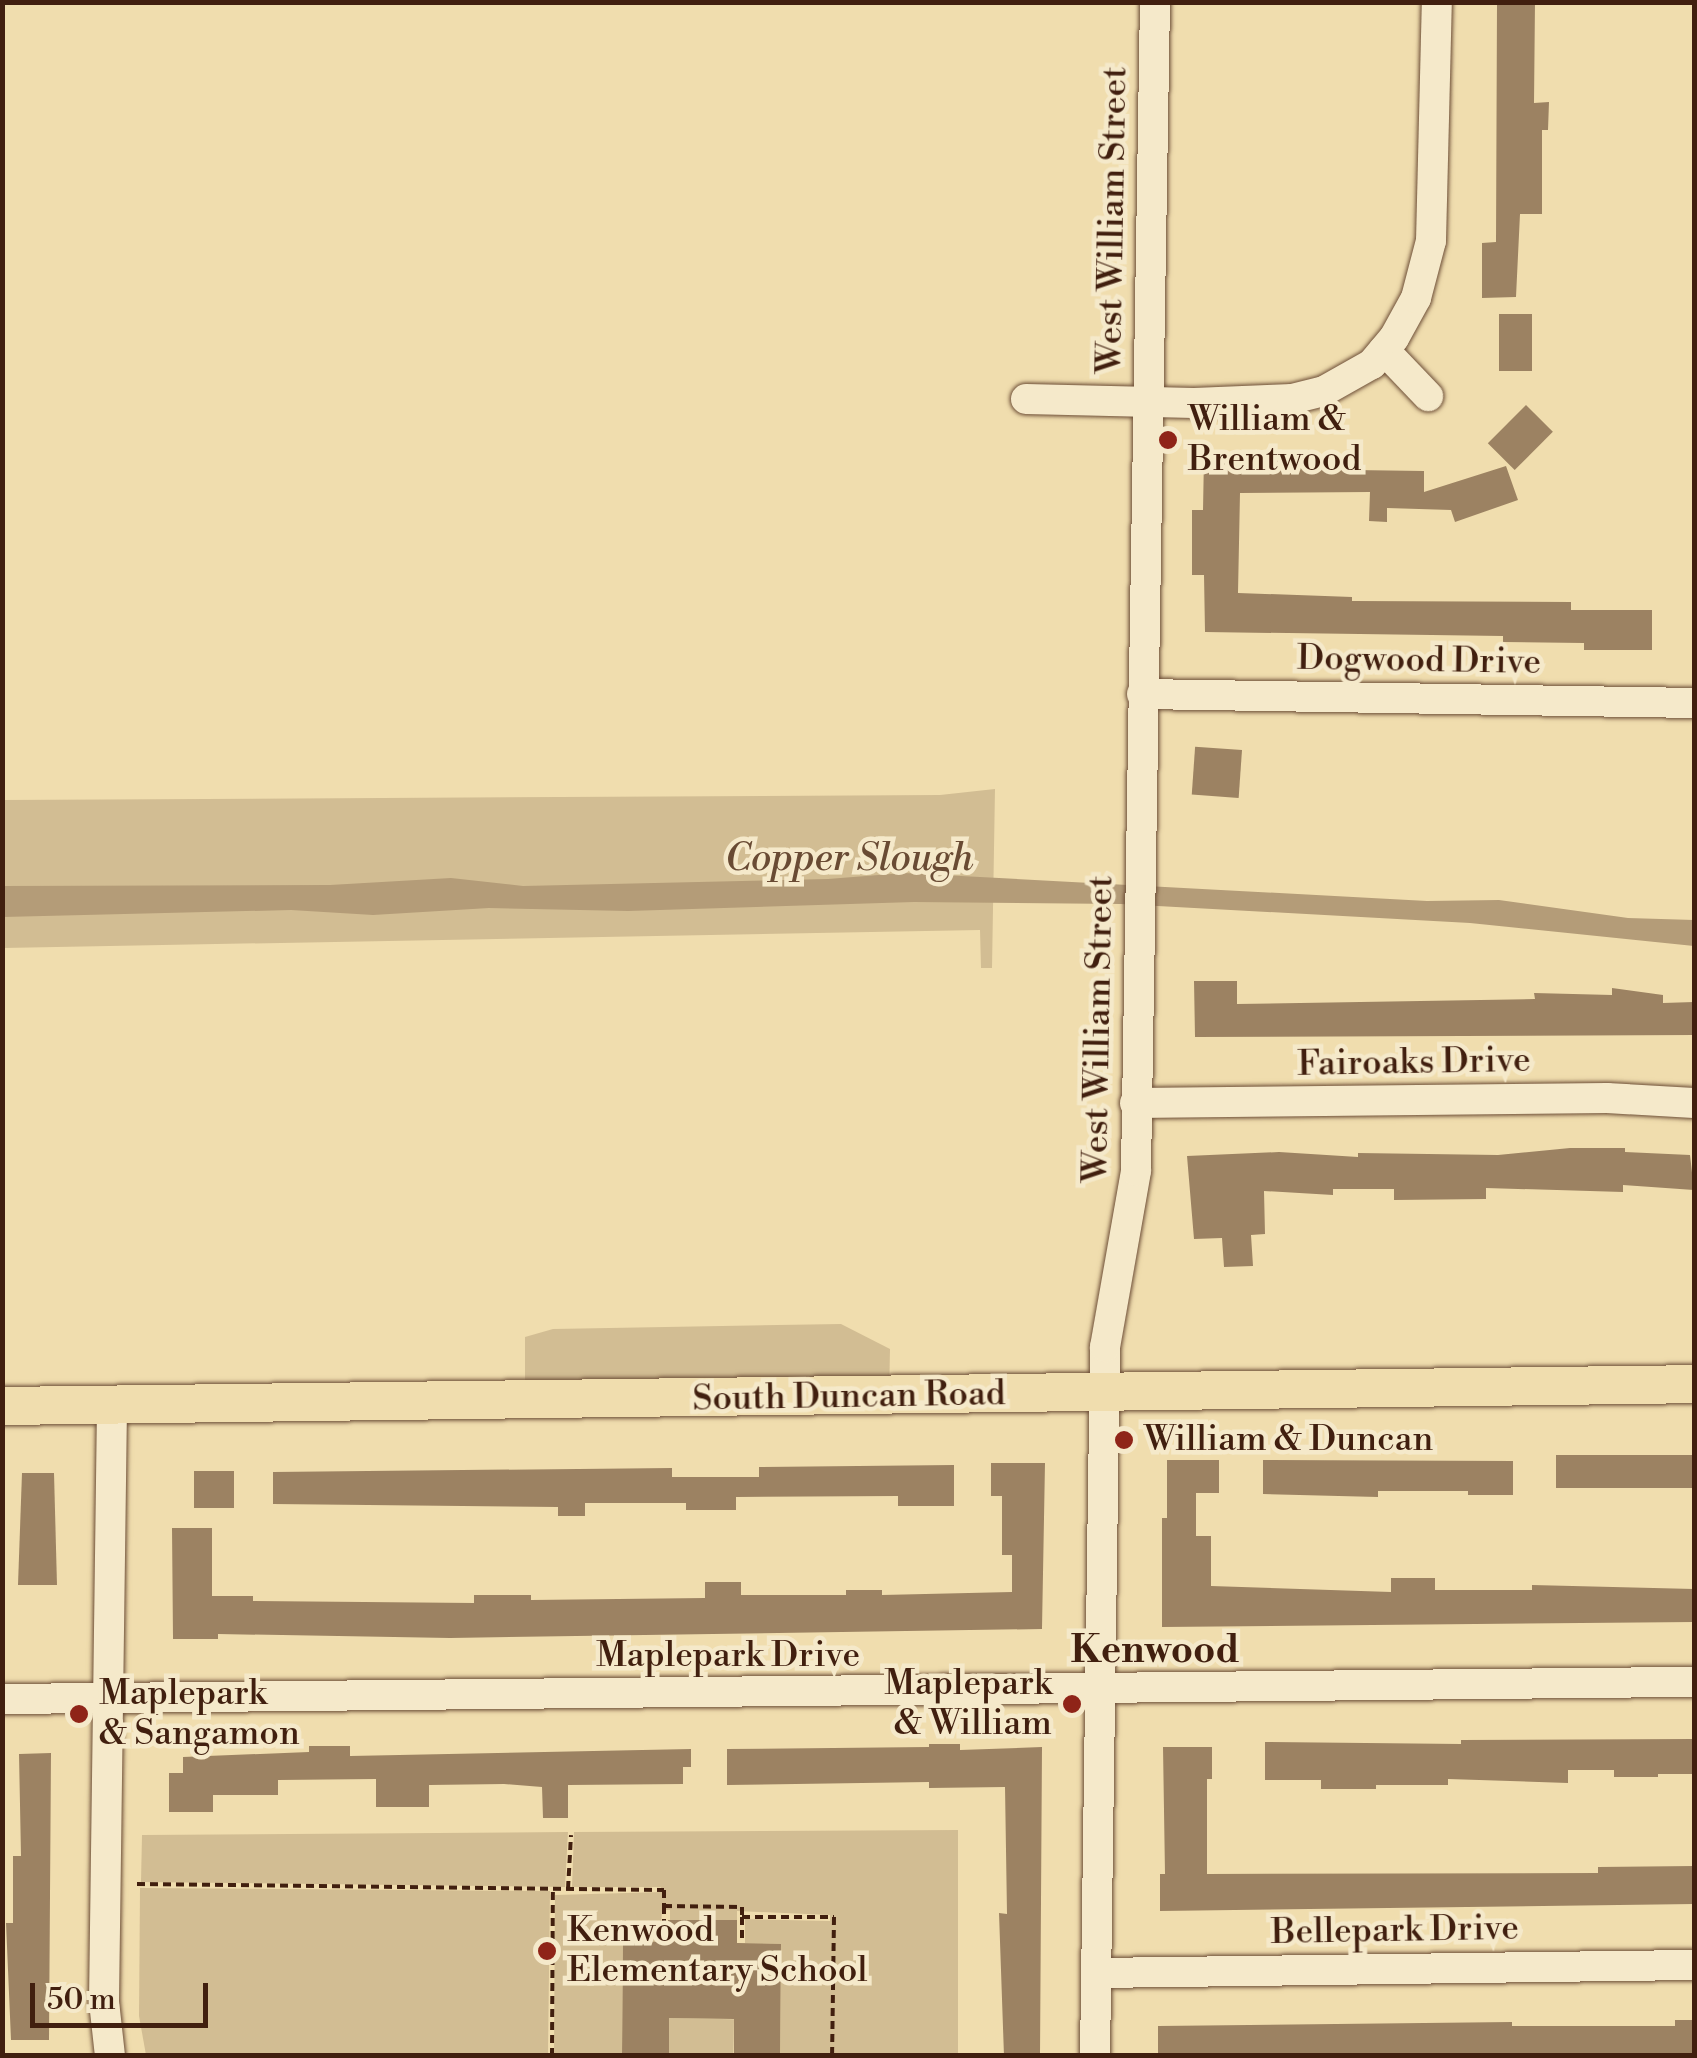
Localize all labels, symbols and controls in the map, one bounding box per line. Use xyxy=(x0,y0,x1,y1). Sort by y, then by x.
street label: West William Street xyxy=(1089,66,1137,374)
place label: William & Brentwood xyxy=(1188,399,1361,481)
marker: William & Brentwood xyxy=(1157,429,1179,451)
street label: Dogwood Drive xyxy=(1297,638,1541,684)
water label: Copper Slough xyxy=(725,836,973,882)
street label: West William Street xyxy=(1075,875,1123,1183)
street label: Fairoaks Drive xyxy=(1297,1040,1531,1086)
street label: South Duncan Road xyxy=(692,1373,1006,1421)
place label: William & Duncan xyxy=(1144,1419,1433,1461)
marker: William & Duncan xyxy=(1113,1429,1135,1451)
district label: Kenwood xyxy=(1071,1628,1239,1674)
street label: Maplepark Drive xyxy=(596,1635,860,1677)
place label: Maplepark & William xyxy=(884,1663,1052,1745)
place label: Maplepark & Sangamon xyxy=(99,1673,300,1755)
marker: Maplepark & William xyxy=(1061,1693,1083,1715)
marker: Maplepark & Sangamon xyxy=(68,1703,90,1725)
street label: Bellepark Drive xyxy=(1271,1908,1519,1954)
place label: Kenwood Elementary School xyxy=(567,1910,868,1992)
marker: Kenwood Elementary School xyxy=(536,1940,558,1962)
scale bar xyxy=(35,1963,212,2025)
text: 50 m xyxy=(47,1981,116,2019)

